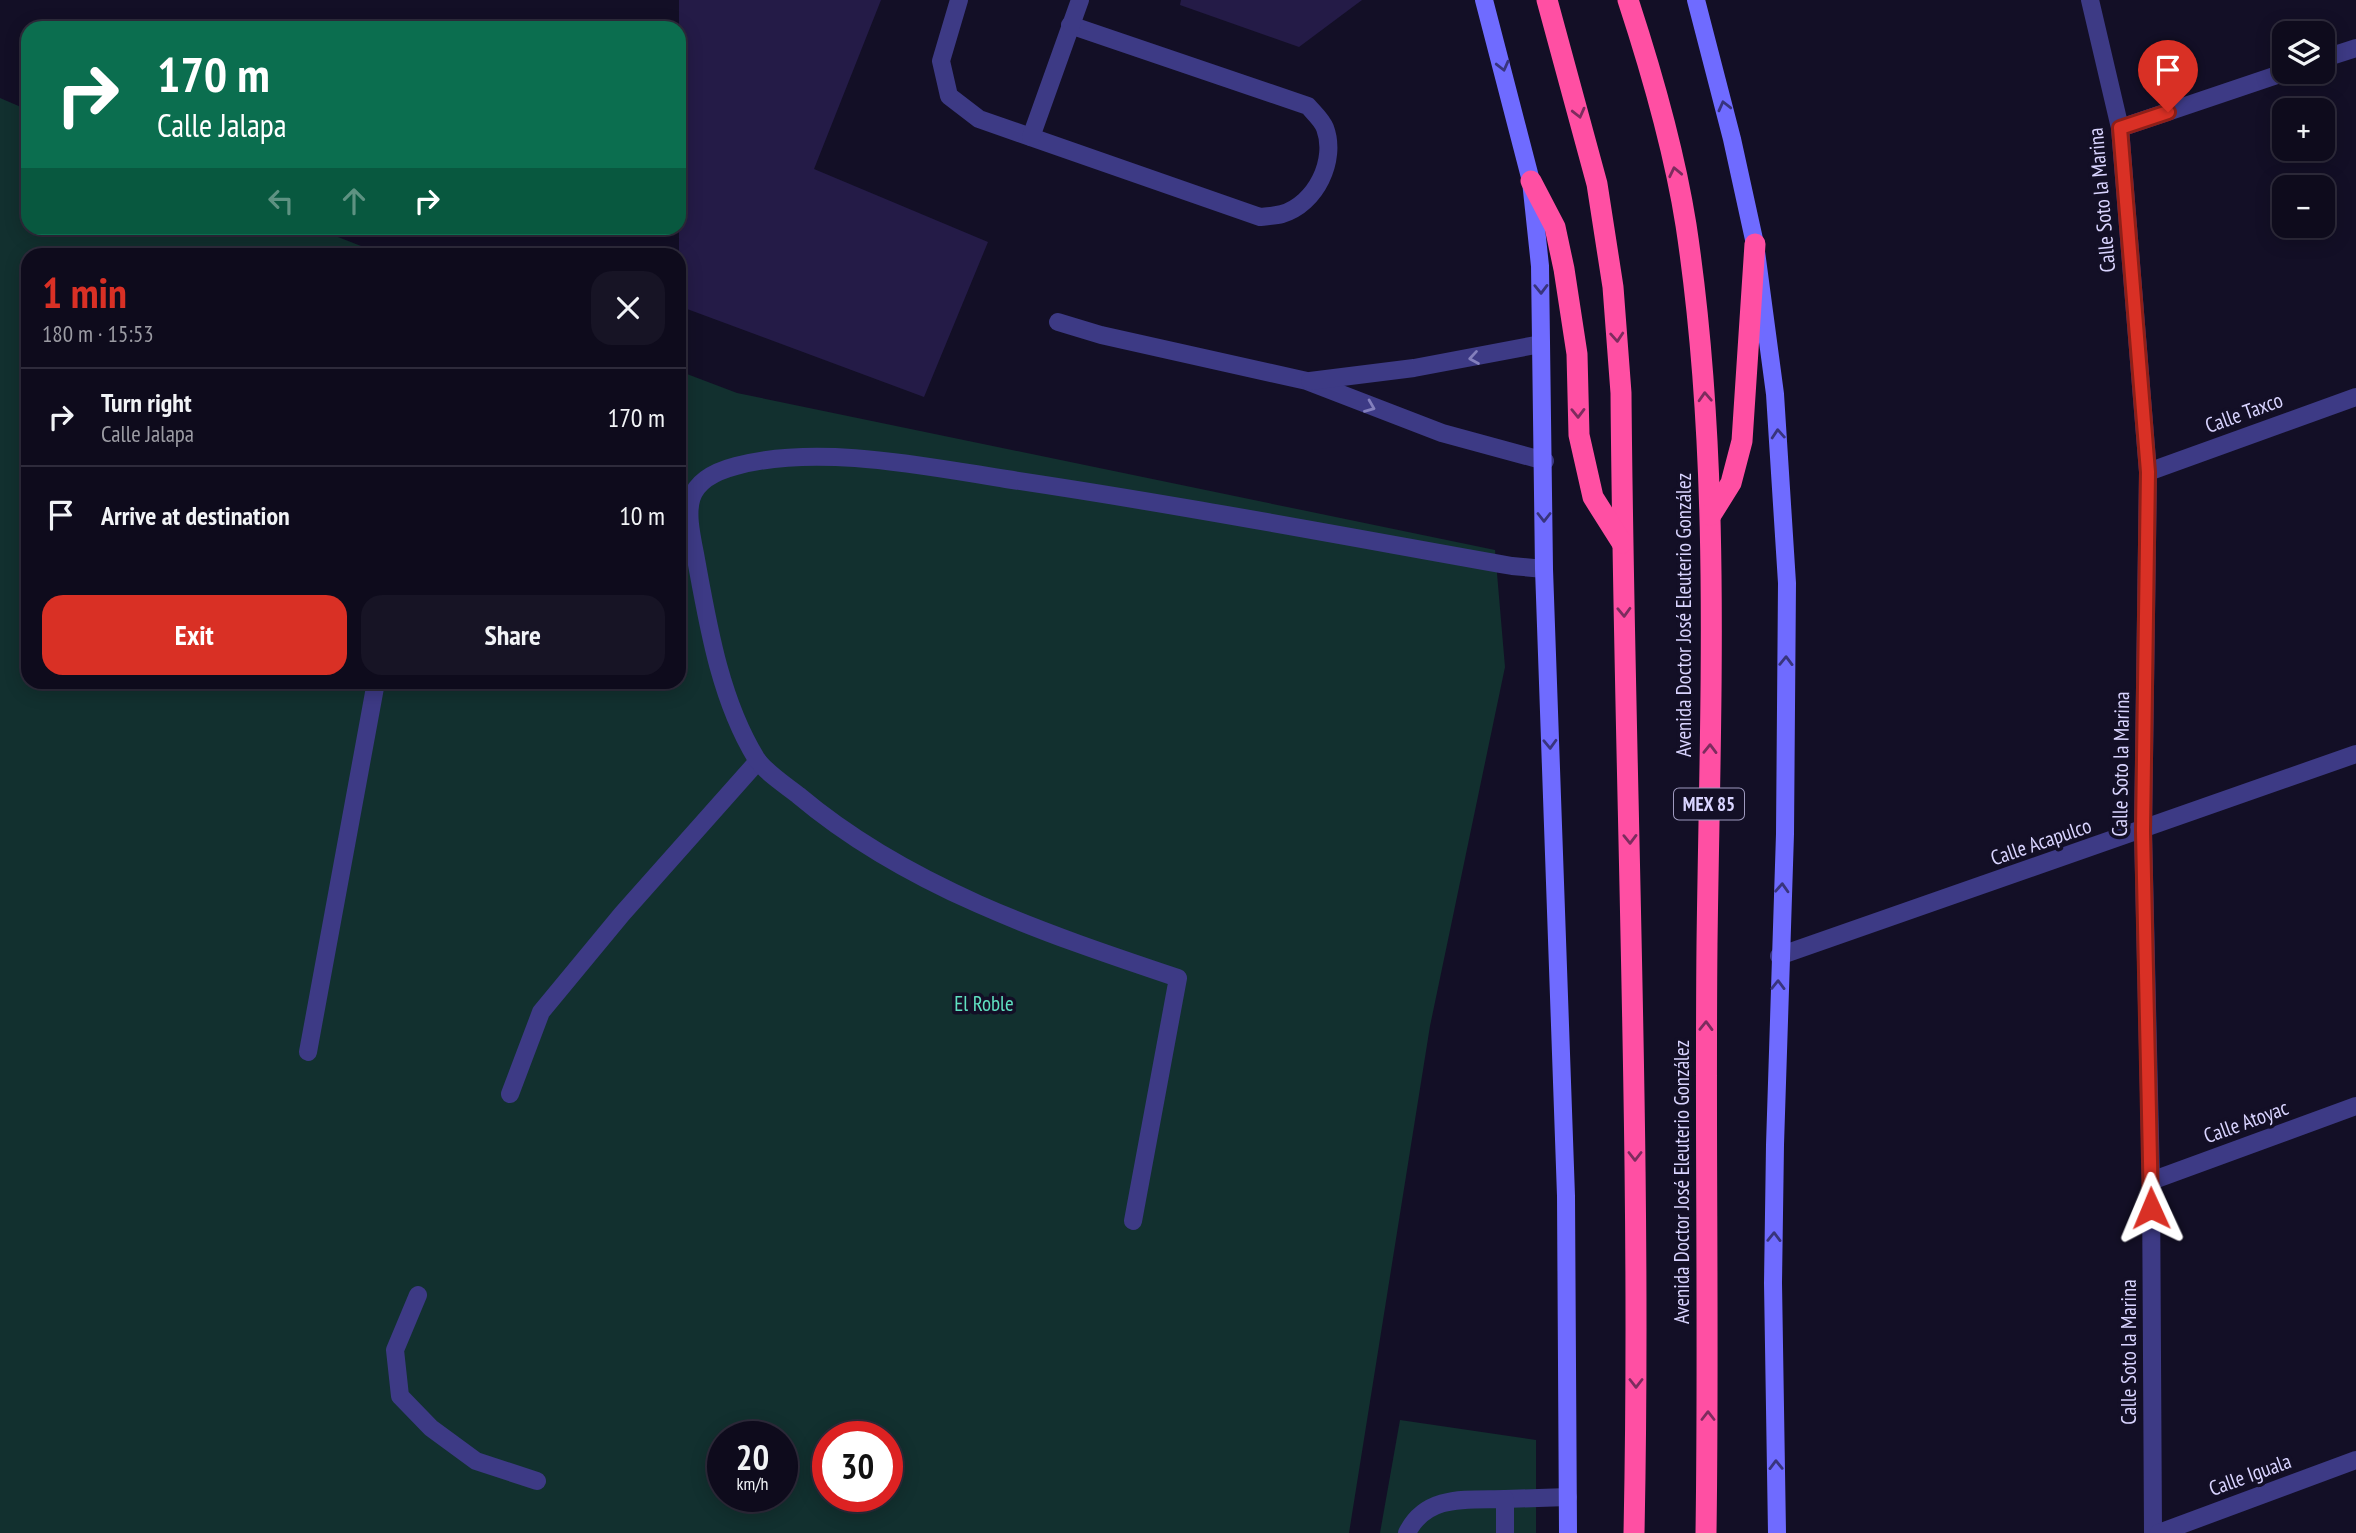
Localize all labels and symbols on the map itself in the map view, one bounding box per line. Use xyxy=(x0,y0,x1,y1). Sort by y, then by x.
pin xyxy=(2138,40,2198,112)
one-way arrow xyxy=(1495,59,1509,71)
one-way arrow xyxy=(1718,100,1732,112)
one-way arrow xyxy=(1571,107,1585,119)
street label: Calle Soto la Marina xyxy=(2082,126,2121,274)
one-way arrow xyxy=(1668,166,1683,178)
one-way arrow xyxy=(1533,284,1548,295)
one-way arrow xyxy=(1609,331,1624,342)
one-way arrow xyxy=(1468,350,1480,365)
street label: Calle Taxco xyxy=(2201,386,2286,439)
one-way arrow xyxy=(1697,392,1712,403)
one-way arrow xyxy=(1364,398,1376,412)
one-way arrow xyxy=(1571,408,1586,419)
one-way arrow xyxy=(1771,428,1786,439)
street label: Avenida Doctor José Eleuterio González xyxy=(1670,473,1697,757)
one-way arrow xyxy=(1536,512,1552,522)
one-way arrow xyxy=(1617,607,1632,618)
one-way arrow xyxy=(1778,655,1794,666)
street label: Calle Soto la Marina xyxy=(2106,691,2135,837)
one-way arrow xyxy=(1542,739,1557,750)
one-way arrow xyxy=(1702,743,1718,754)
road number: MEX 85 xyxy=(1674,789,1744,820)
street label: Calle Acapulco xyxy=(1987,812,2095,871)
one-way arrow xyxy=(1622,835,1638,845)
one-way arrow xyxy=(1775,883,1790,894)
one-way arrow xyxy=(1770,980,1786,990)
park label: El Roble xyxy=(954,990,1014,1017)
one-way arrow xyxy=(1698,1020,1714,1030)
street label: Avenida Doctor José Eleuterio González xyxy=(1668,1040,1695,1324)
street label: Calle Atoyac xyxy=(2200,1094,2292,1149)
one-way arrow xyxy=(1627,1151,1643,1161)
position arrow xyxy=(2114,1171,2188,1245)
one-way arrow xyxy=(1766,1232,1782,1242)
street label: Calle Soto la Marina xyxy=(2115,1279,2142,1425)
one-way arrow xyxy=(1628,1378,1644,1389)
one-way arrow xyxy=(1700,1410,1716,1421)
speed limit sign: 30 xyxy=(812,1421,903,1512)
street label: Calle Iguala xyxy=(2205,1447,2295,1502)
one-way arrow xyxy=(1768,1459,1784,1470)

